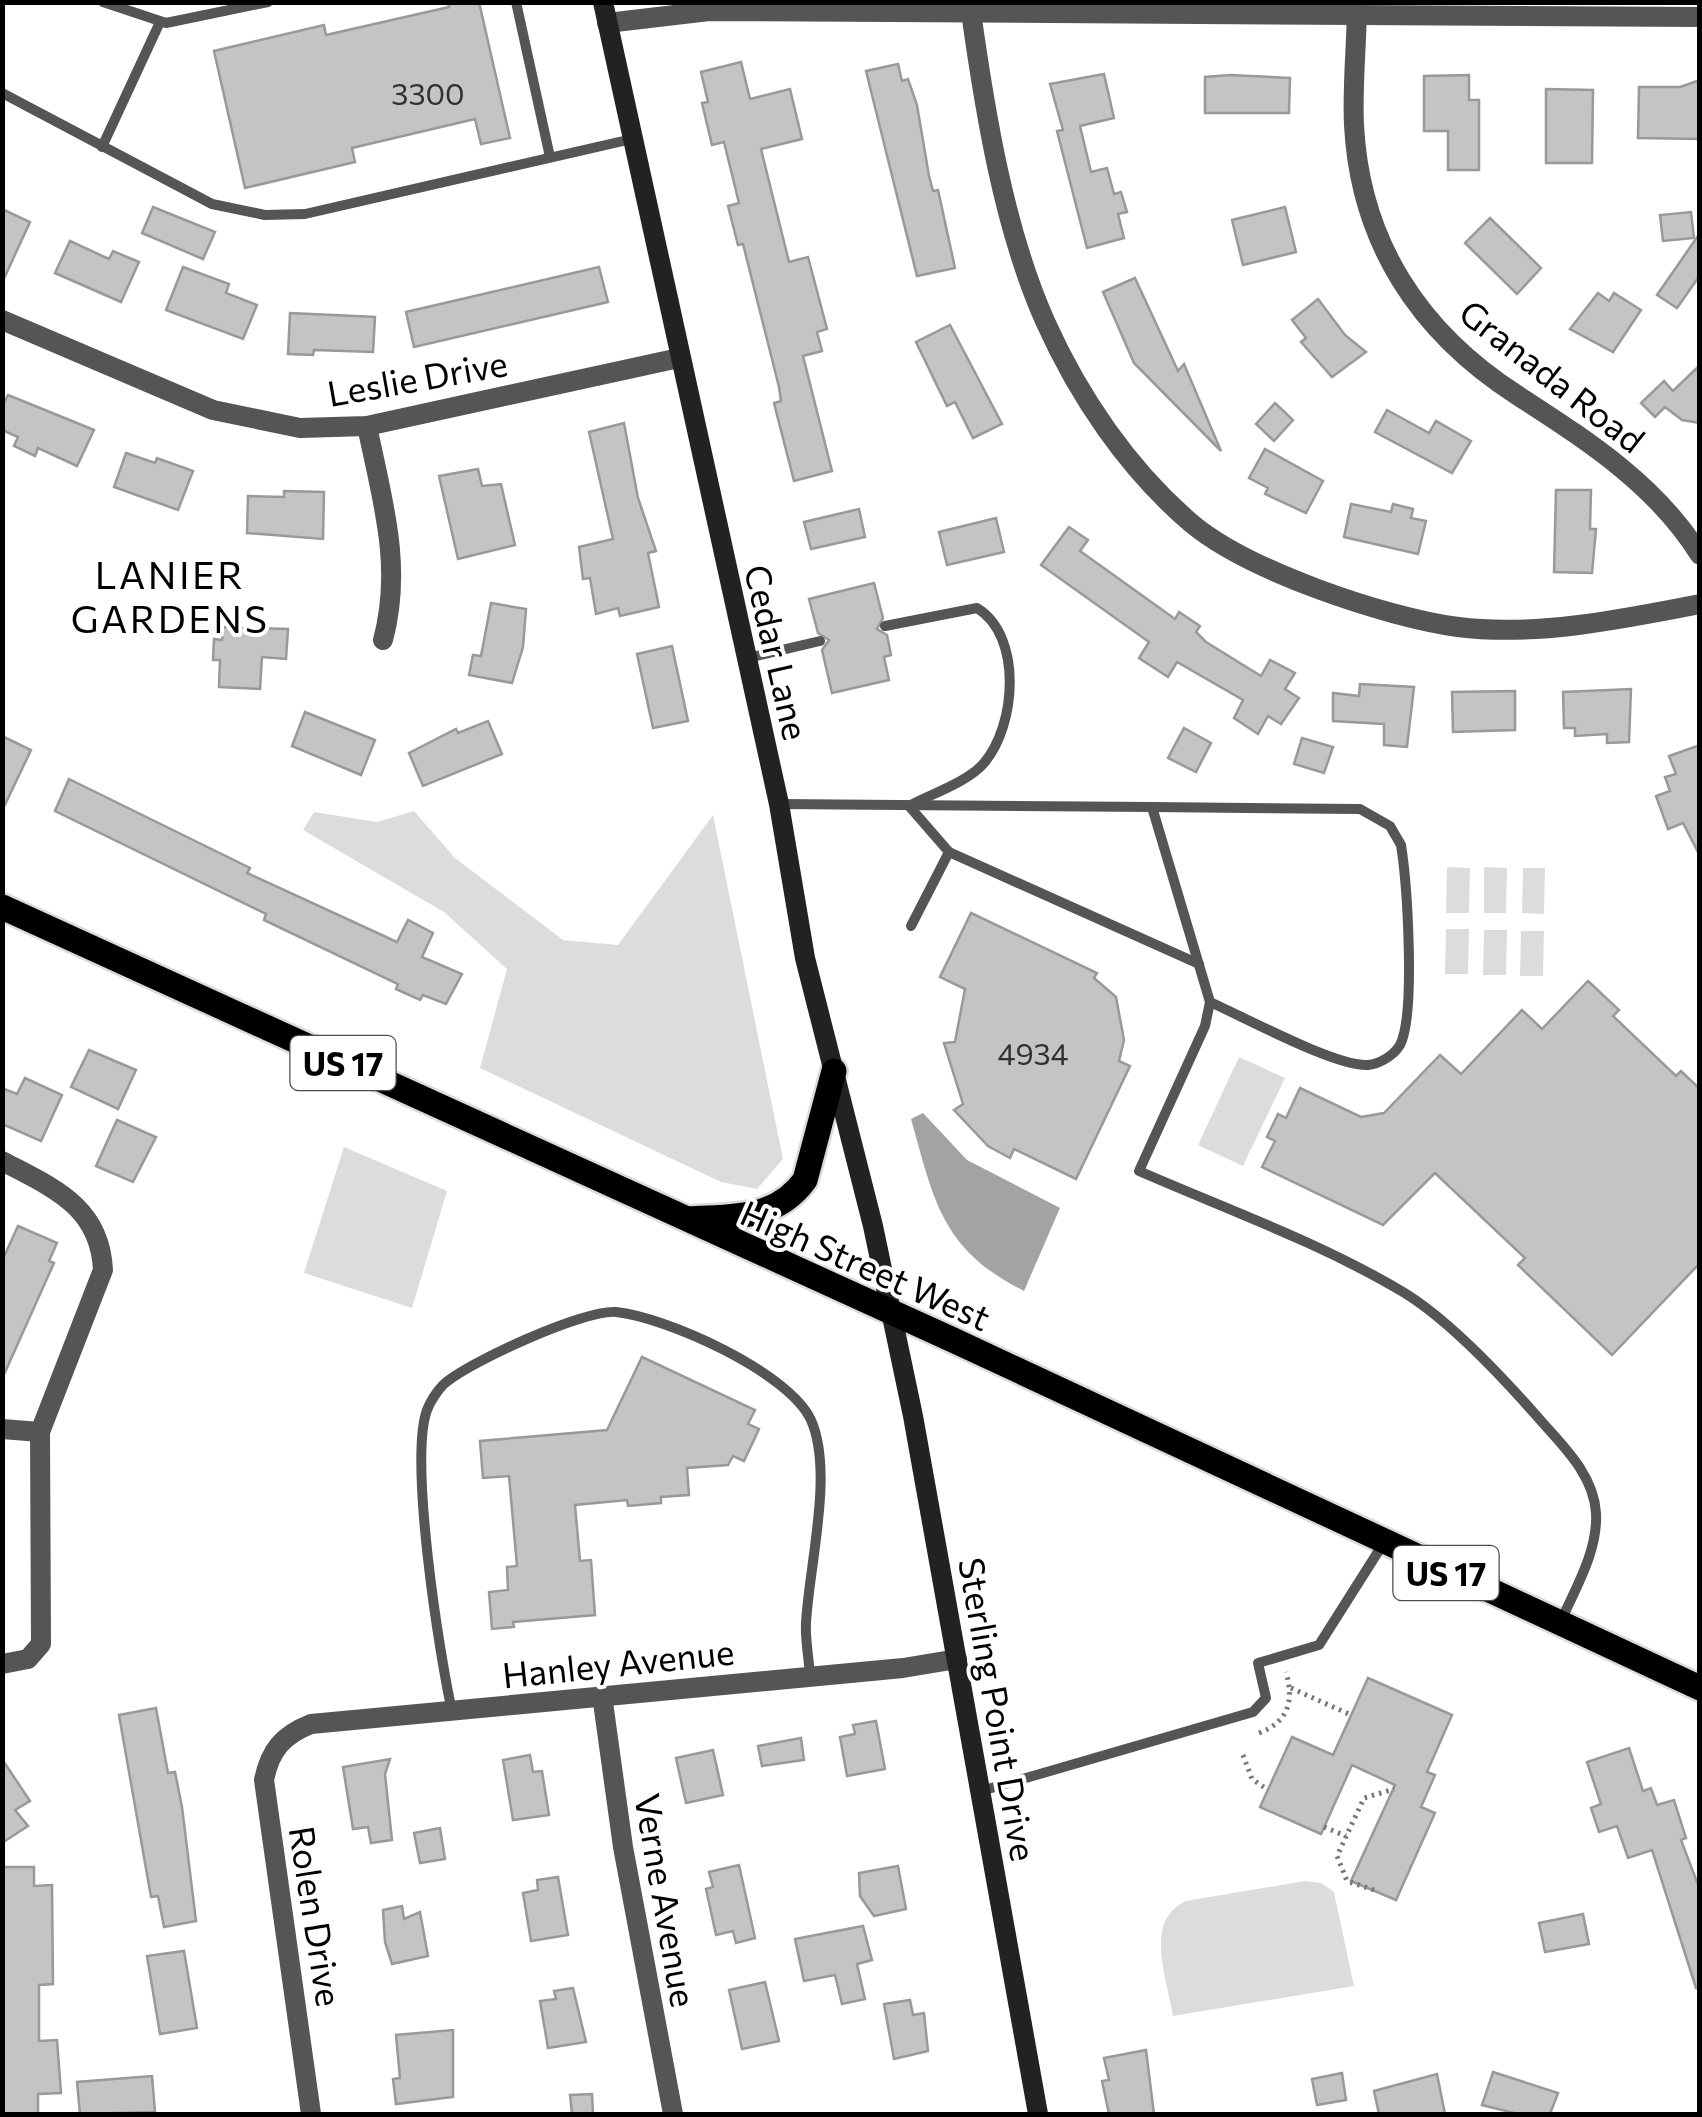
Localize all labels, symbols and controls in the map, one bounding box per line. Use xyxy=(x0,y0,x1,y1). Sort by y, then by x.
house number: 3300 xyxy=(391,74,465,111)
street label: Granada Road xyxy=(1452,289,1654,461)
street label: Leslie Drive xyxy=(324,340,510,414)
district label: LANIER GARDENS xyxy=(71,550,269,641)
street label: Cedar Lane xyxy=(737,560,819,744)
house number: 4934 xyxy=(997,1034,1069,1071)
road number: US 17 xyxy=(290,1036,396,1090)
street label: High Street West xyxy=(735,1190,997,1338)
road number: US 17 xyxy=(1394,1546,1498,1600)
street label: Sterling Point Drive xyxy=(951,1554,1047,1864)
street label: Hanley Avenue xyxy=(500,1628,736,1696)
street label: Verne Avenue xyxy=(627,1790,707,2010)
street label: Rolen Drive xyxy=(282,1823,352,2009)

